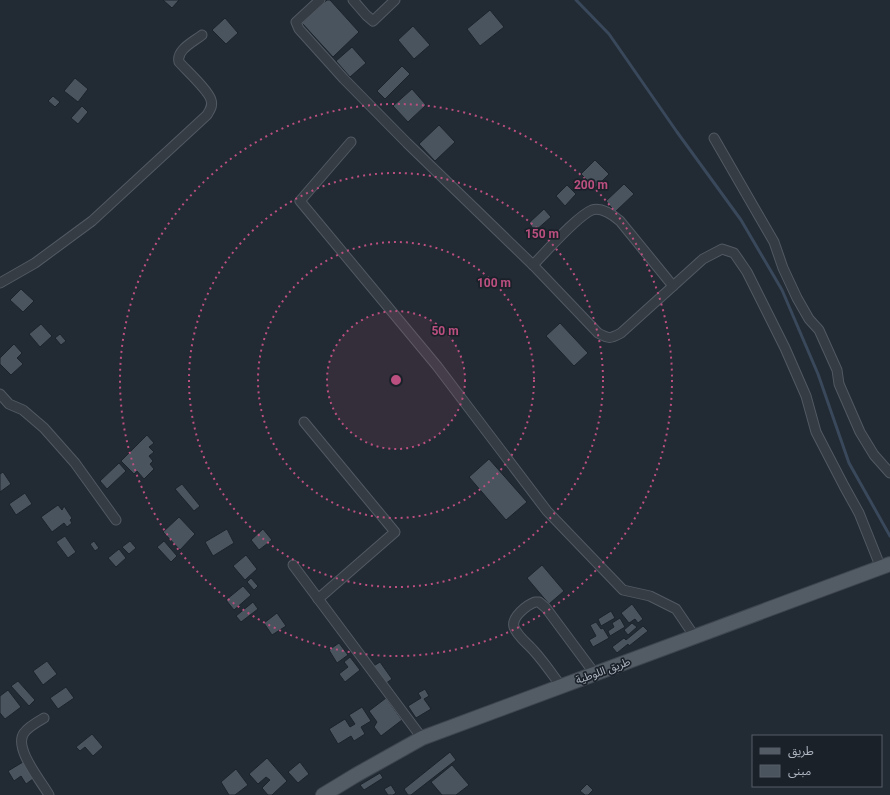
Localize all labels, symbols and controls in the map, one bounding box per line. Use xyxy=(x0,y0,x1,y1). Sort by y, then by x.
text: 200 m xyxy=(574,178,608,192)
text: 150 m xyxy=(525,227,559,241)
text: 100 m xyxy=(477,276,511,290)
text: 50 m xyxy=(431,324,459,338)
centre of rings xyxy=(389,373,403,387)
street label: طريق اللوطية xyxy=(574,655,632,687)
legend xyxy=(752,735,882,787)
text: طريق xyxy=(788,744,814,759)
text: مبنى xyxy=(788,764,811,778)

